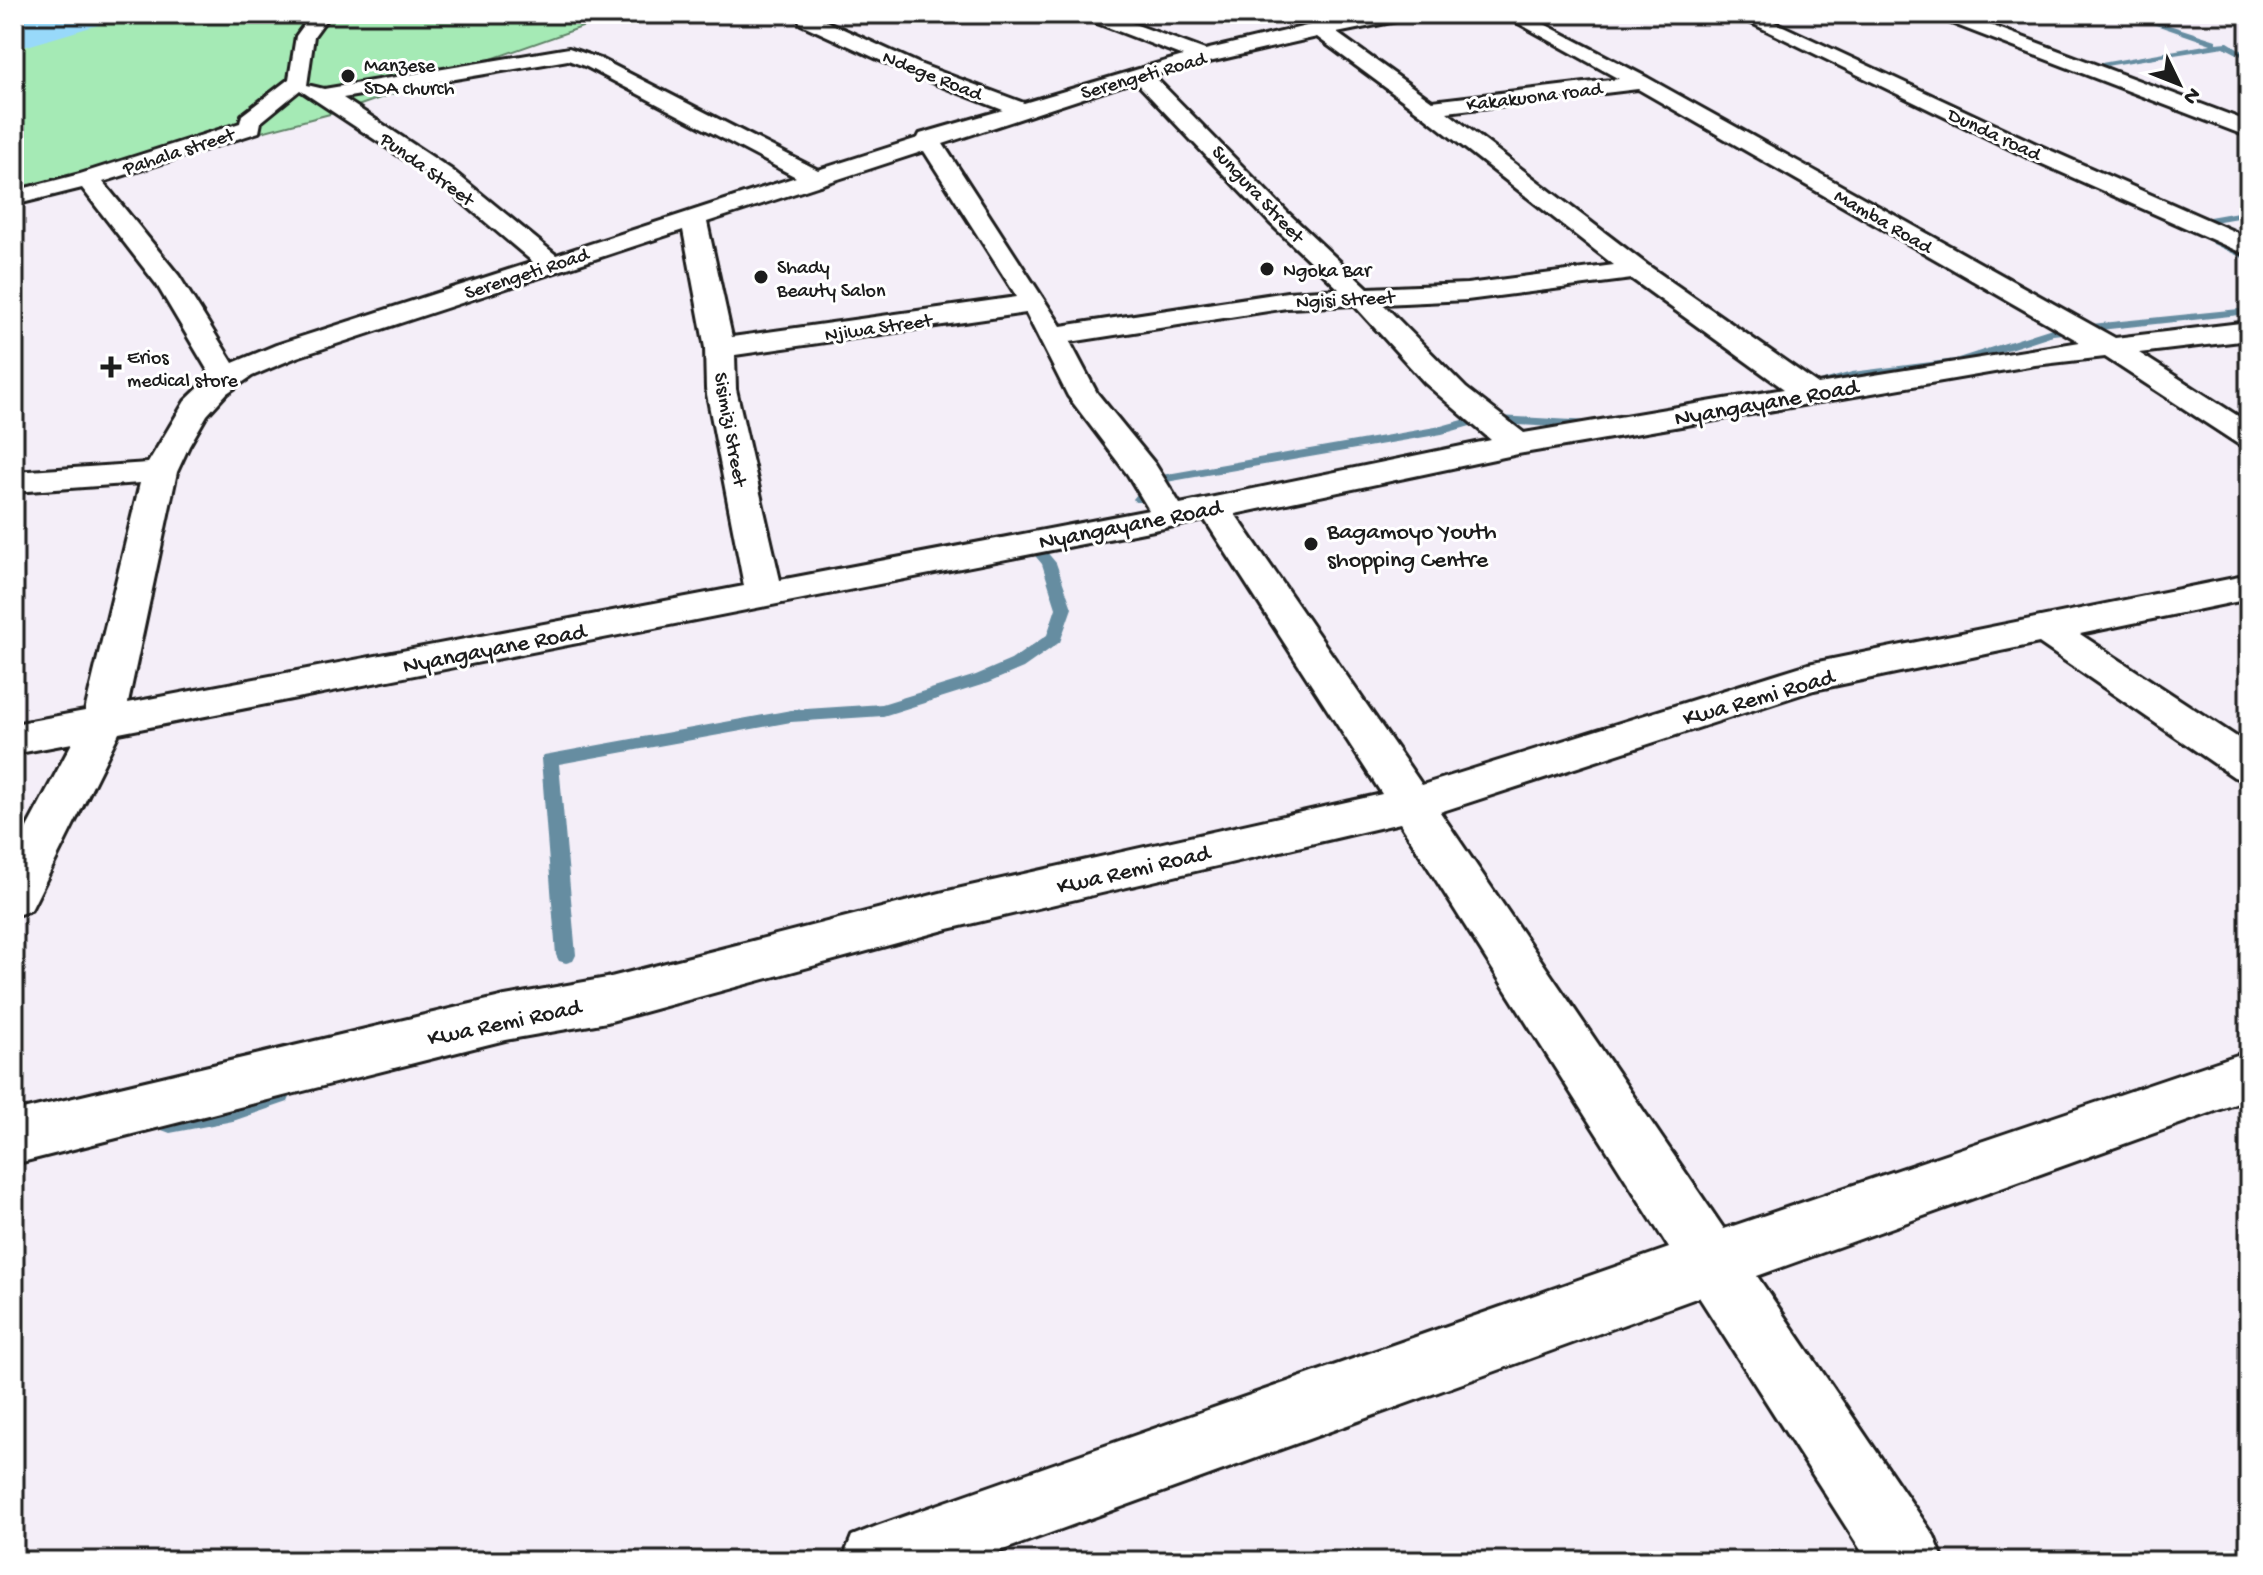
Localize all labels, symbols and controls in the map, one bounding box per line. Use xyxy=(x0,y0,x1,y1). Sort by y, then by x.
north arrow xyxy=(2139,44,2219,124)
street label: Ndege Road xyxy=(879,47,987,108)
street label: Serengeti Road xyxy=(1079,48,1211,106)
place label: Manzese SDA church xyxy=(364,56,455,102)
marker: Manzese SDA church xyxy=(339,67,357,85)
street label: Kakakuona road xyxy=(1465,78,1606,118)
text: N xyxy=(2176,81,2205,109)
street label: Dunda road xyxy=(1942,104,2046,169)
street label: Pahala street xyxy=(120,124,239,182)
street label: Punda Street xyxy=(374,128,479,214)
street label: Sungura Street xyxy=(1205,142,1309,250)
street label: Mamba Road xyxy=(1829,186,1937,261)
street label: Serengeti Road xyxy=(462,244,594,306)
place label: Shady Beauty Salon xyxy=(776,258,886,304)
marker: Ngoka Bar xyxy=(1258,260,1276,278)
place label: Ngoka Bar xyxy=(1283,261,1373,284)
marker: Shady Beauty Salon xyxy=(752,268,770,286)
street label: Ngisi Street xyxy=(1295,287,1397,316)
street label: Njiwa Street xyxy=(823,310,935,348)
place label: Erios medical store xyxy=(127,348,239,394)
marker: Erios medical store xyxy=(102,358,120,376)
street label: Sisimizi Street xyxy=(707,371,750,490)
street label: Nyangayane Road xyxy=(1672,374,1863,435)
street label: Nyangayane Road xyxy=(1037,494,1227,558)
place label: Bagamoyo Youth shopping Centre xyxy=(1326,519,1497,576)
marker: Bagamoyo Youth shopping Centre xyxy=(1302,535,1320,553)
street label: Nyangayane Road xyxy=(401,618,591,682)
street label: Kwa Remi Road xyxy=(1680,663,1840,735)
street label: Kwa Remi Road xyxy=(1054,839,1215,903)
street label: Kwa Remi Road xyxy=(425,994,586,1055)

